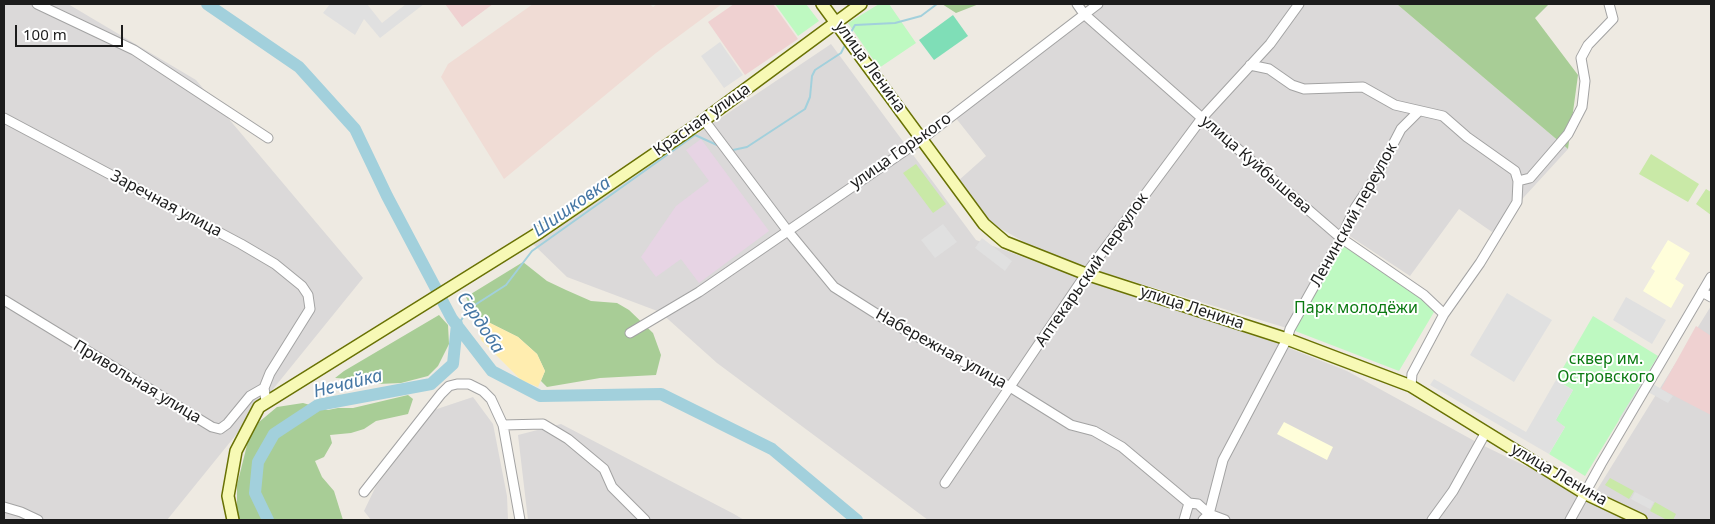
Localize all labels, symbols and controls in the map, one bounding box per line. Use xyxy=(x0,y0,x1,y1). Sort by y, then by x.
scale bar xyxy=(18,15,125,47)
street label: улица Ленина xyxy=(830,18,910,116)
text: 100 m xyxy=(23,24,67,44)
street label: Красная улица xyxy=(650,79,754,161)
street label: улица Горького xyxy=(847,109,955,193)
street label: улица Куйбышева xyxy=(1197,112,1315,218)
street label: Ленинский переулок xyxy=(1307,140,1401,290)
street label: Заречная улица xyxy=(107,167,225,241)
water label: Шишковка xyxy=(529,172,615,242)
street label: Аптекарьский переулок xyxy=(1032,189,1152,351)
street label: улица Ленина xyxy=(1138,282,1246,334)
water label: Сердоба xyxy=(452,288,508,358)
park label: Парк молодёжи xyxy=(1294,298,1418,318)
street label: Набережная улица xyxy=(872,305,1010,393)
street label: Привольная улица xyxy=(70,336,204,428)
park label: сквер им. Островского xyxy=(1557,349,1655,387)
water label: Нечайка xyxy=(311,365,385,403)
street label: улица Ленина xyxy=(1507,440,1611,510)

